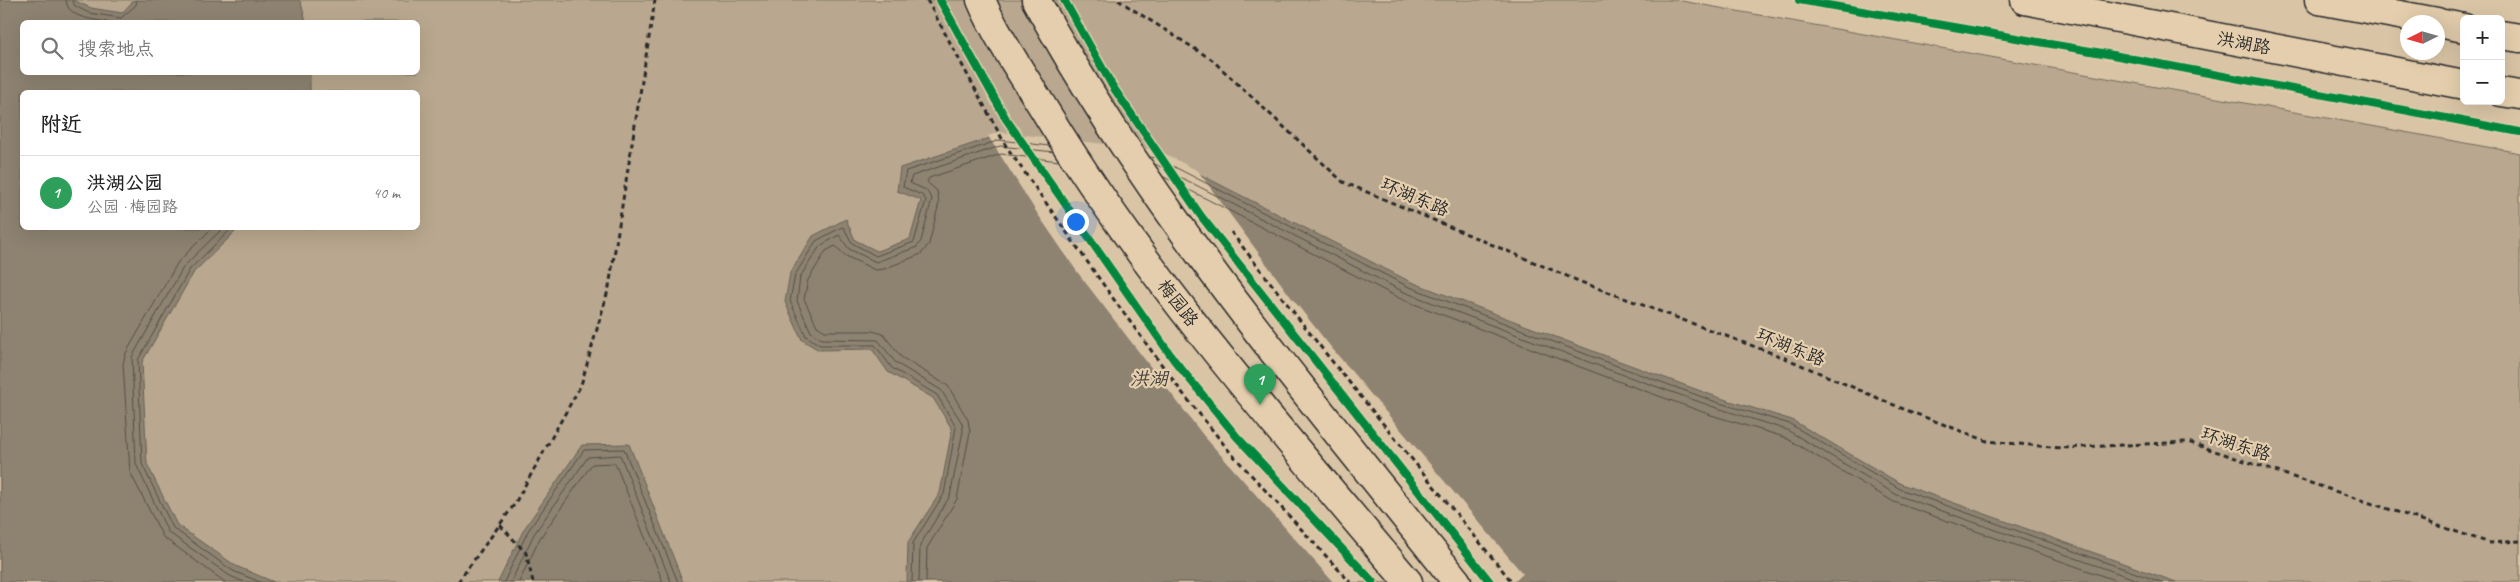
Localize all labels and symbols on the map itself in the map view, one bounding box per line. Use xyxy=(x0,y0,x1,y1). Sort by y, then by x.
north arrow xyxy=(2400,15,2445,60)
street label: 洪湖路 xyxy=(2215,27,2273,59)
street label: 环湖东路 xyxy=(1378,173,1452,221)
your location xyxy=(1063,209,1089,235)
street label: 梅园路 xyxy=(1153,275,1203,331)
street label: 环湖东路 xyxy=(1754,323,1828,371)
pin: 1 xyxy=(1244,364,1276,405)
water label: 洪湖 xyxy=(1130,367,1170,391)
street label: 环湖东路 xyxy=(2198,422,2274,466)

